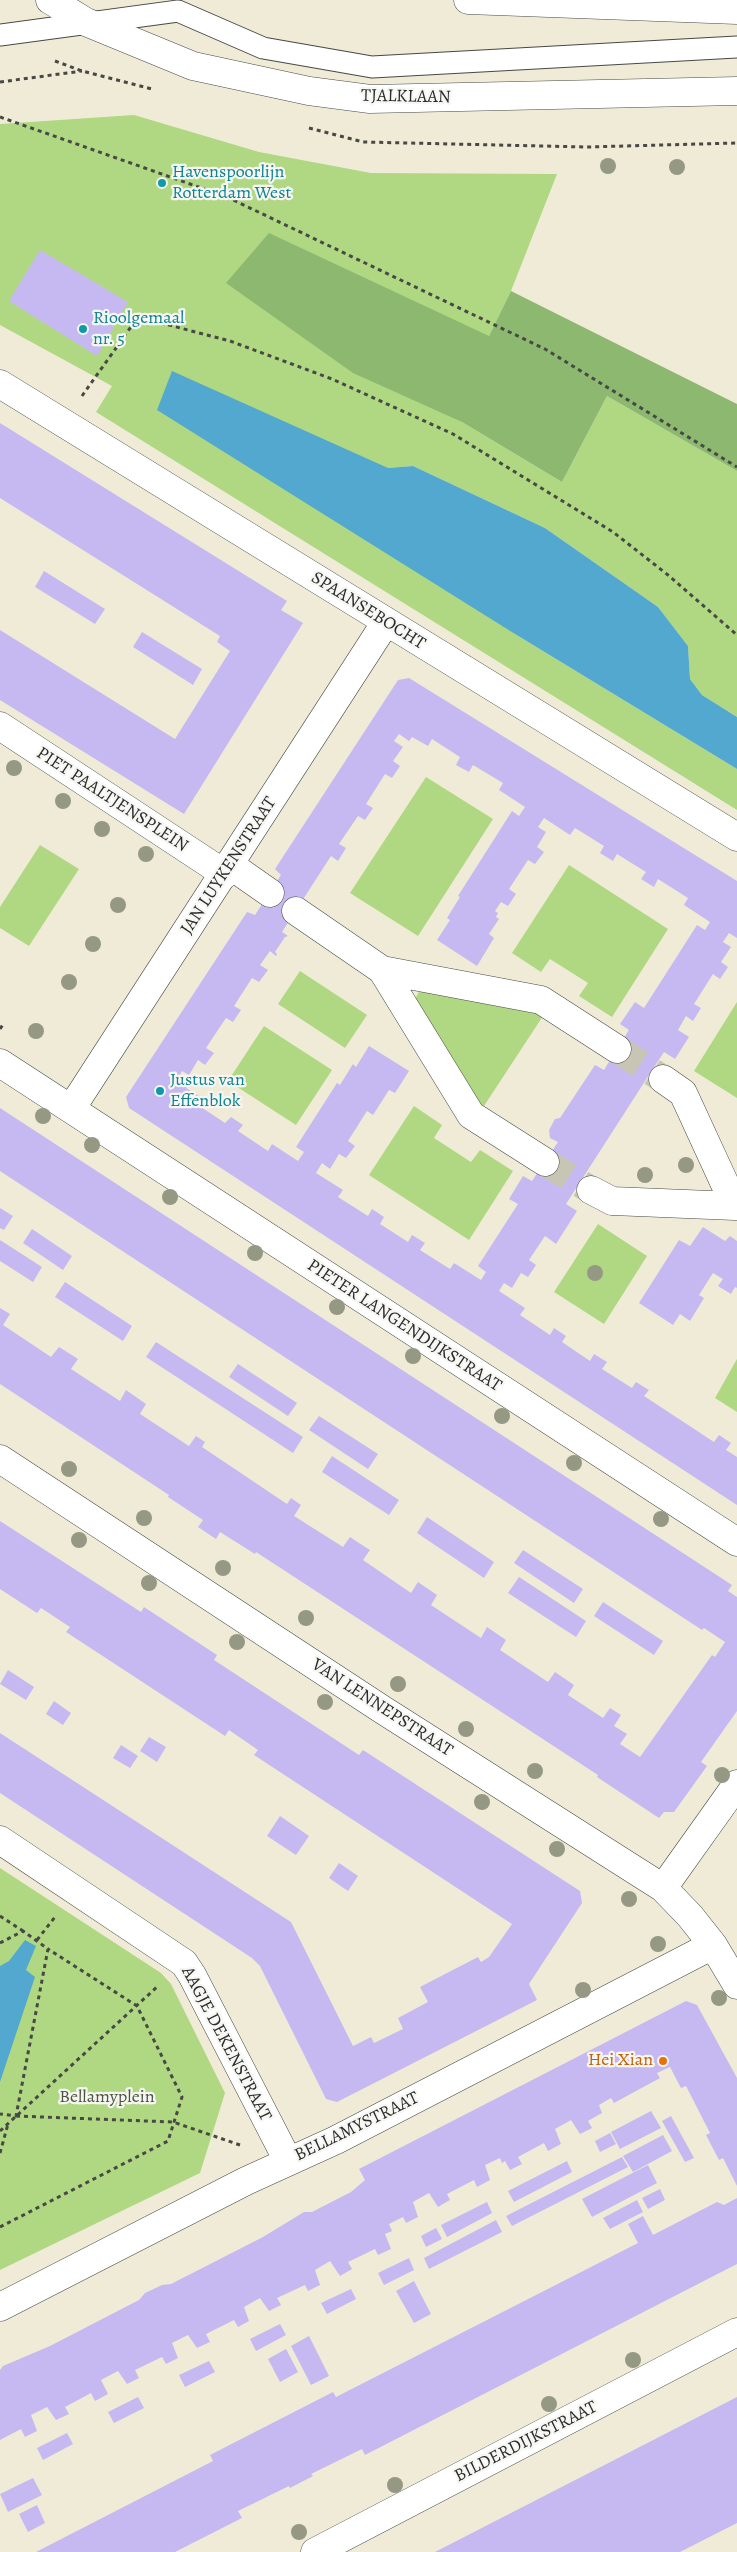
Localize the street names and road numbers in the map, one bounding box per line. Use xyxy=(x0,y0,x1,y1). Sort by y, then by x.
street label: TJALKLAAN xyxy=(361,85,451,109)
street label: SPAANSEBOCHT xyxy=(307,567,429,655)
street label: PIET PAALTJENSPLEIN xyxy=(32,743,192,857)
street label: JAN LUYKENSTRAAT xyxy=(177,793,281,939)
street label: PIETER LANGENDIJKSTRAAT xyxy=(303,1255,505,1397)
street label: VAN LENNEPSTRAAT xyxy=(307,1654,457,1762)
street label: AAGJE DEKENSTRAAT xyxy=(176,1963,276,2125)
street label: BELLAMYSTRAAT xyxy=(291,2088,423,2166)
street label: BILDERDIJKSTRAAT xyxy=(451,2397,601,2487)

